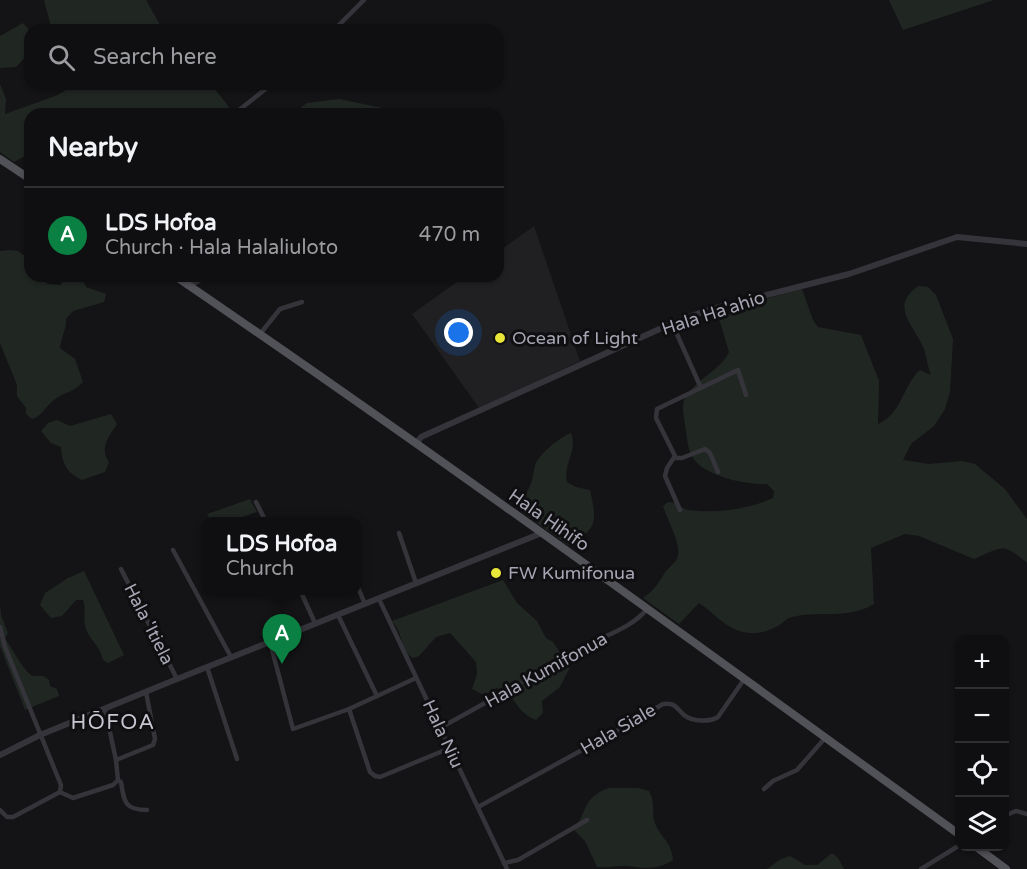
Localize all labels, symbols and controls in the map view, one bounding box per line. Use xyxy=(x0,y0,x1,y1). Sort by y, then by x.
search box xyxy=(24,24,504,90)
icon: search xyxy=(45,41,78,74)
text: Search here xyxy=(93,44,217,70)
text: Nearby xyxy=(48,132,138,163)
text: LDS Hofoa xyxy=(105,210,217,236)
text: A xyxy=(60,223,75,247)
text: 470 m xyxy=(419,223,480,247)
text: Church · Hala Halaliuloto xyxy=(105,236,338,260)
street label: Hala Ha'ahio xyxy=(659,286,767,340)
your location xyxy=(444,318,473,347)
place label: Ocean of Light xyxy=(512,327,638,349)
marker: Ocean of Light xyxy=(493,331,507,345)
street label: Hala Hihifo xyxy=(504,484,594,556)
popup xyxy=(202,517,361,595)
text: LDS Hofoa xyxy=(226,531,337,557)
text: Church xyxy=(226,557,294,581)
place label: FW Kumifonua xyxy=(508,562,635,584)
marker: FW Kumifonua xyxy=(489,566,503,580)
street label: Hala 'Itiela xyxy=(119,580,179,668)
pin: A xyxy=(262,614,302,664)
street label: Hala Kumifonua xyxy=(481,627,611,713)
map controls xyxy=(955,635,1009,851)
button: + xyxy=(955,635,1009,689)
button: − xyxy=(955,689,1009,743)
street label: Hala Niu xyxy=(418,696,468,772)
street label: Hala Siale xyxy=(576,699,660,759)
district label: HŌFOA xyxy=(70,710,156,735)
button: locate xyxy=(955,743,1009,797)
button: layers xyxy=(955,797,1009,851)

